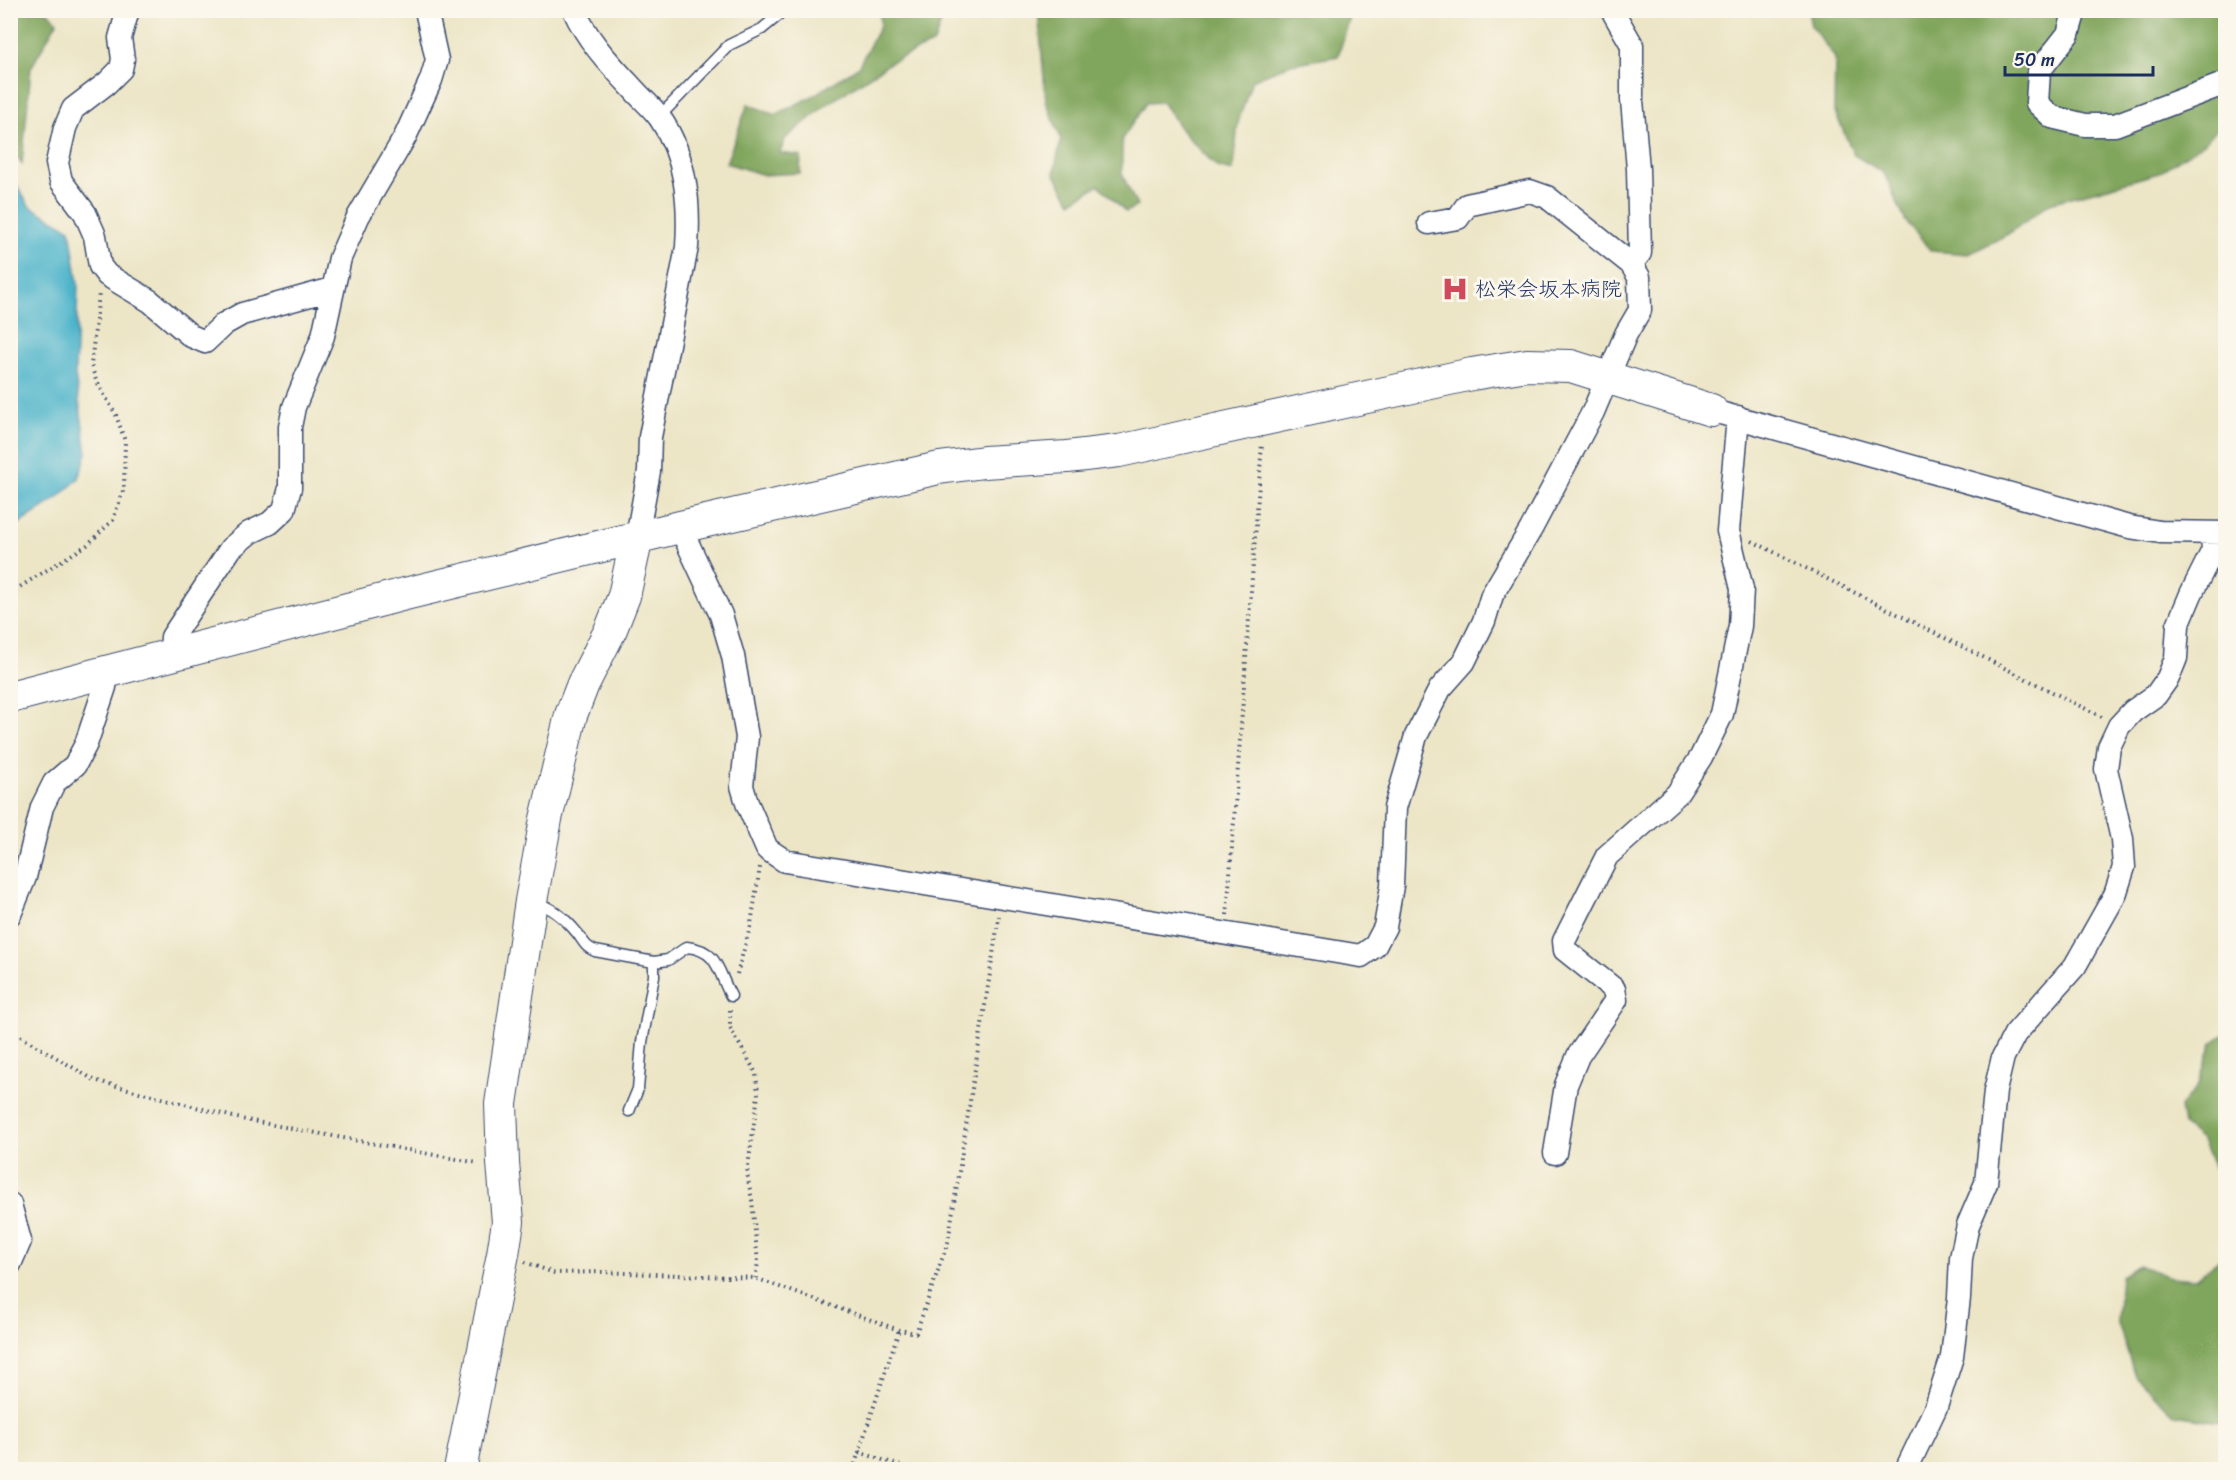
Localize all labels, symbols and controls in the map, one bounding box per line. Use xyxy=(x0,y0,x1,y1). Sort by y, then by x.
scale bar xyxy=(2005,39,2154,77)
text: 50 m xyxy=(2014,44,2055,76)
place label: 松栄会坂本病院 xyxy=(1475,270,1622,308)
hospital icon: 松栄会坂本病院 xyxy=(1440,274,1470,304)

